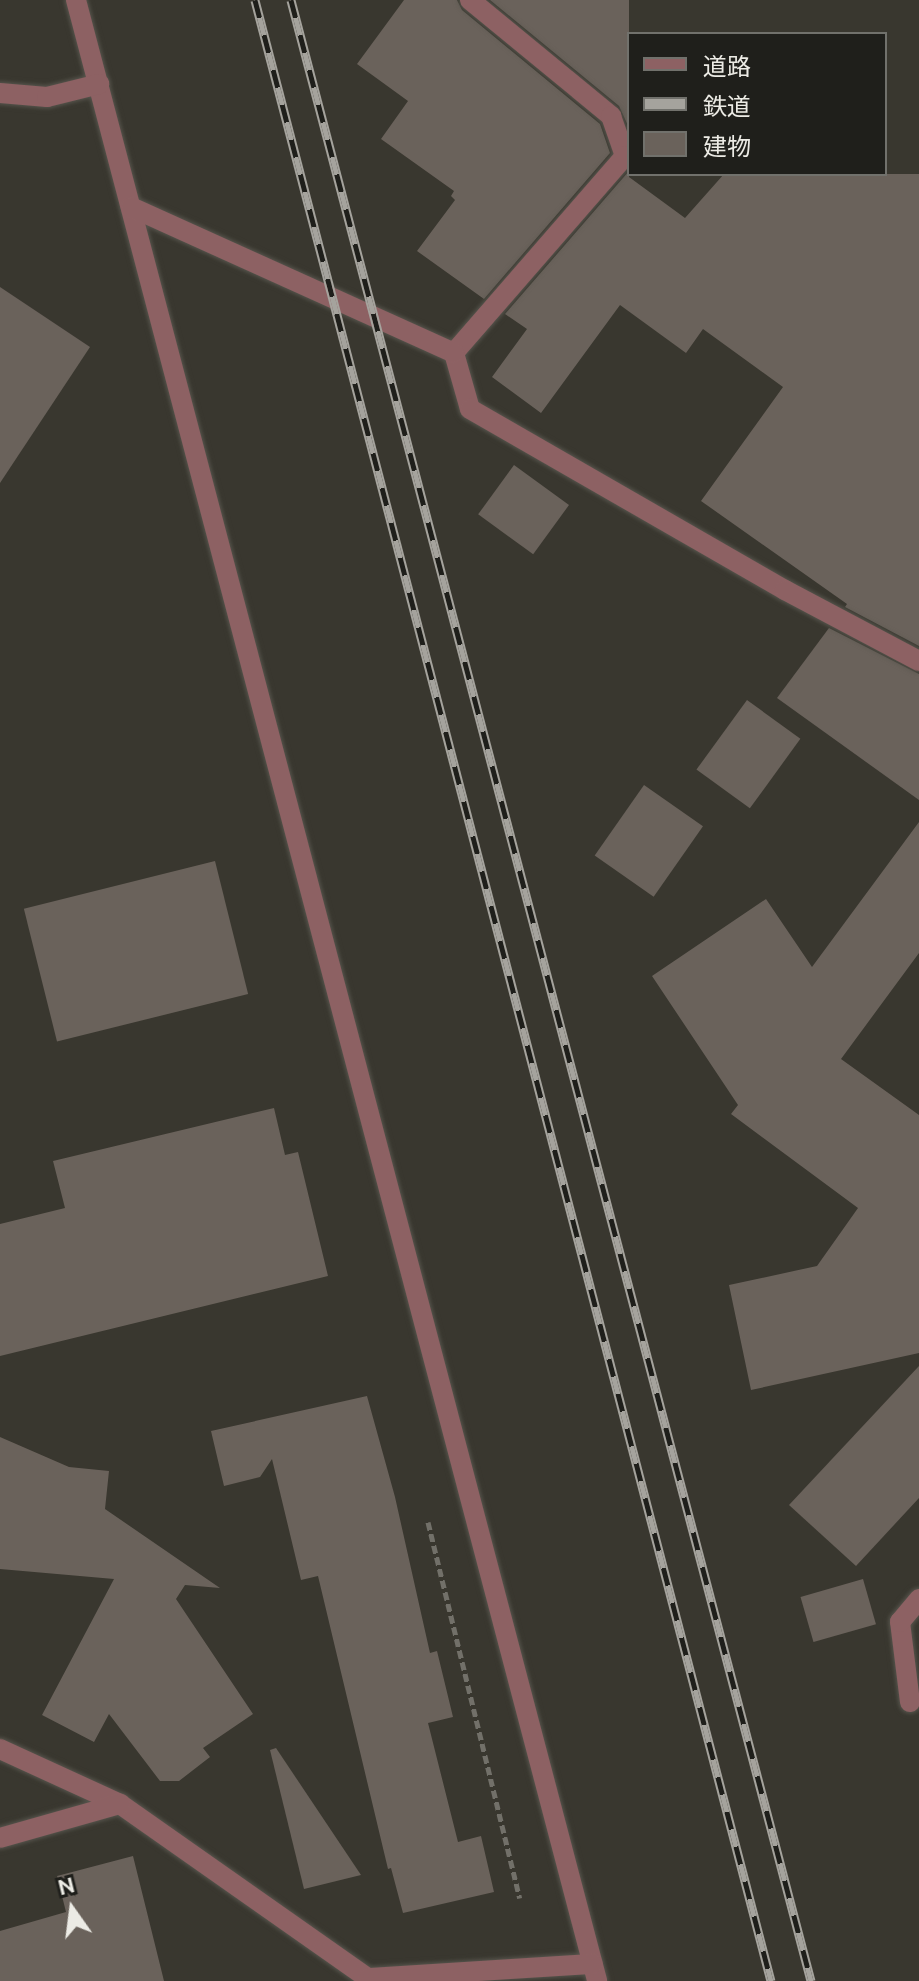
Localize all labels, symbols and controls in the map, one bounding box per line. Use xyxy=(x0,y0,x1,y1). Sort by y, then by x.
legend xyxy=(627,32,887,176)
text: 道路 xyxy=(703,53,751,80)
text: 鉄道 xyxy=(703,93,751,120)
text: 建物 xyxy=(703,133,751,160)
north arrow xyxy=(32,1869,112,1949)
text: N xyxy=(55,1871,77,1899)

